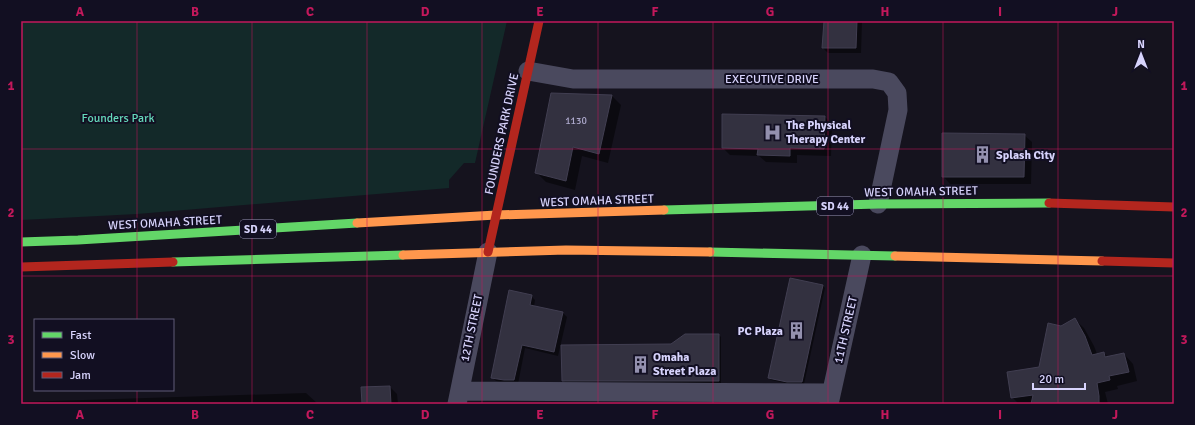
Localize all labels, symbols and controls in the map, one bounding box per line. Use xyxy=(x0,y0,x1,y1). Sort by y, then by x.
text: A xyxy=(76,4,85,20)
text: B xyxy=(191,4,199,20)
text: C xyxy=(306,4,314,20)
text: D xyxy=(421,4,430,20)
text: E xyxy=(536,4,544,20)
text: F xyxy=(652,4,659,20)
text: G xyxy=(766,4,774,20)
text: H xyxy=(881,4,889,20)
text: I xyxy=(998,4,1002,20)
text: J xyxy=(1112,4,1118,20)
north arrow xyxy=(1121,34,1161,74)
text: N xyxy=(1137,38,1145,51)
street label: FOUNDERS PARK DRIVE xyxy=(482,72,522,196)
street label: EXECUTIVE DRIVE xyxy=(725,72,819,87)
text: 1 xyxy=(7,78,15,94)
text: 1 xyxy=(1180,78,1188,94)
park label: Founders Park xyxy=(81,111,155,126)
house number: 1130 xyxy=(565,115,587,127)
place label: The Physical Therapy Center xyxy=(786,118,866,147)
hospital icon: The Physical Therapy Center xyxy=(763,122,783,142)
building icon: Splash City xyxy=(973,145,993,165)
place label: Splash City xyxy=(996,148,1055,163)
street label: WEST OMAHA STREET xyxy=(864,184,978,200)
street label: WEST OMAHA STREET xyxy=(540,192,654,210)
road number: SD 44 xyxy=(817,197,853,215)
text: 2 xyxy=(7,205,15,221)
text: 2 xyxy=(1180,205,1188,221)
street label: WEST OMAHA STREET xyxy=(108,213,222,233)
road number: SD 44 xyxy=(240,220,276,238)
street label: 12TH STREET xyxy=(458,293,486,363)
street label: 11TH STREET xyxy=(831,295,861,365)
legend xyxy=(34,319,174,391)
building icon: PC Plaza xyxy=(786,321,806,341)
place label: PC Plaza xyxy=(737,324,783,339)
text: Fast xyxy=(70,328,91,343)
text: 3 xyxy=(7,332,15,348)
text: 3 xyxy=(1180,332,1188,348)
text: Slow xyxy=(70,348,95,363)
place label: Omaha Street Plaza xyxy=(653,350,716,379)
building icon: Omaha Street Plaza xyxy=(630,354,650,374)
scale bar xyxy=(1033,365,1085,391)
text: Jam xyxy=(70,368,91,383)
text: 20 m xyxy=(1039,372,1064,387)
text: A xyxy=(76,407,85,423)
text: B xyxy=(191,407,199,423)
text: C xyxy=(306,407,314,423)
text: D xyxy=(421,407,430,423)
text: E xyxy=(536,407,544,423)
text: F xyxy=(652,407,659,423)
text: G xyxy=(766,407,774,423)
text: H xyxy=(881,407,889,423)
text: I xyxy=(998,407,1002,423)
text: J xyxy=(1112,407,1118,423)

